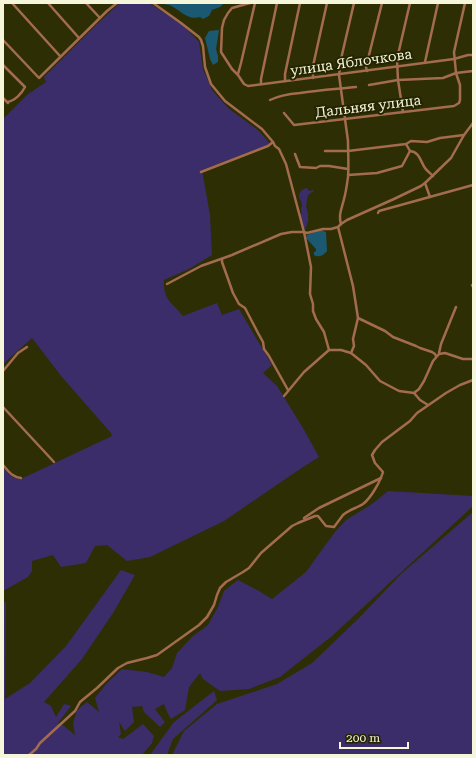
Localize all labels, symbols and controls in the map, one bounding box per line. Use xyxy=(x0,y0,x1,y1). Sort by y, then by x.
street label: улица Яблочкова xyxy=(289,45,413,78)
street label: Дальняя улица xyxy=(314,92,422,120)
scale bar xyxy=(340,724,408,750)
text: 200 m xyxy=(346,731,380,745)

